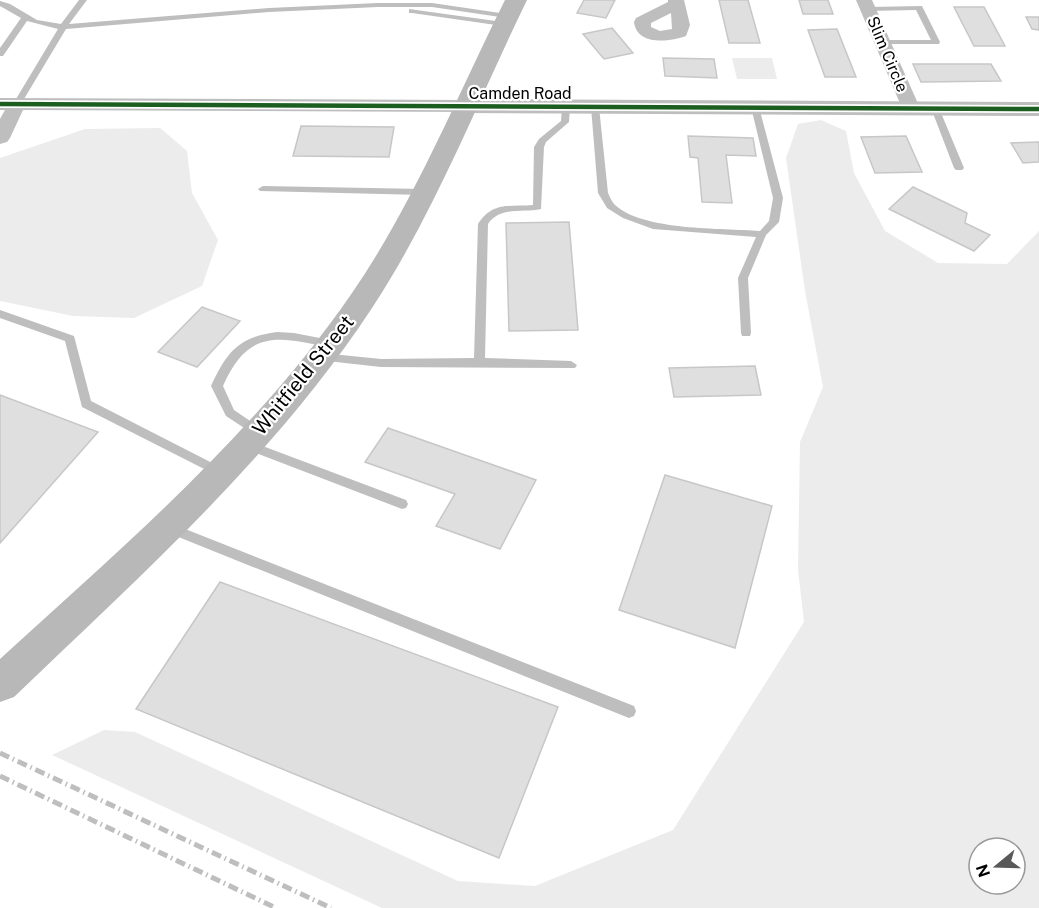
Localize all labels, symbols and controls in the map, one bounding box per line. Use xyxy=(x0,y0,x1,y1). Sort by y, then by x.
street label: Slim Circle xyxy=(863,13,912,95)
street label: Camden Road xyxy=(468,84,572,103)
street label: Whitfield Street xyxy=(247,310,359,440)
north arrow xyxy=(967,836,1027,896)
text: N xyxy=(972,862,994,880)

